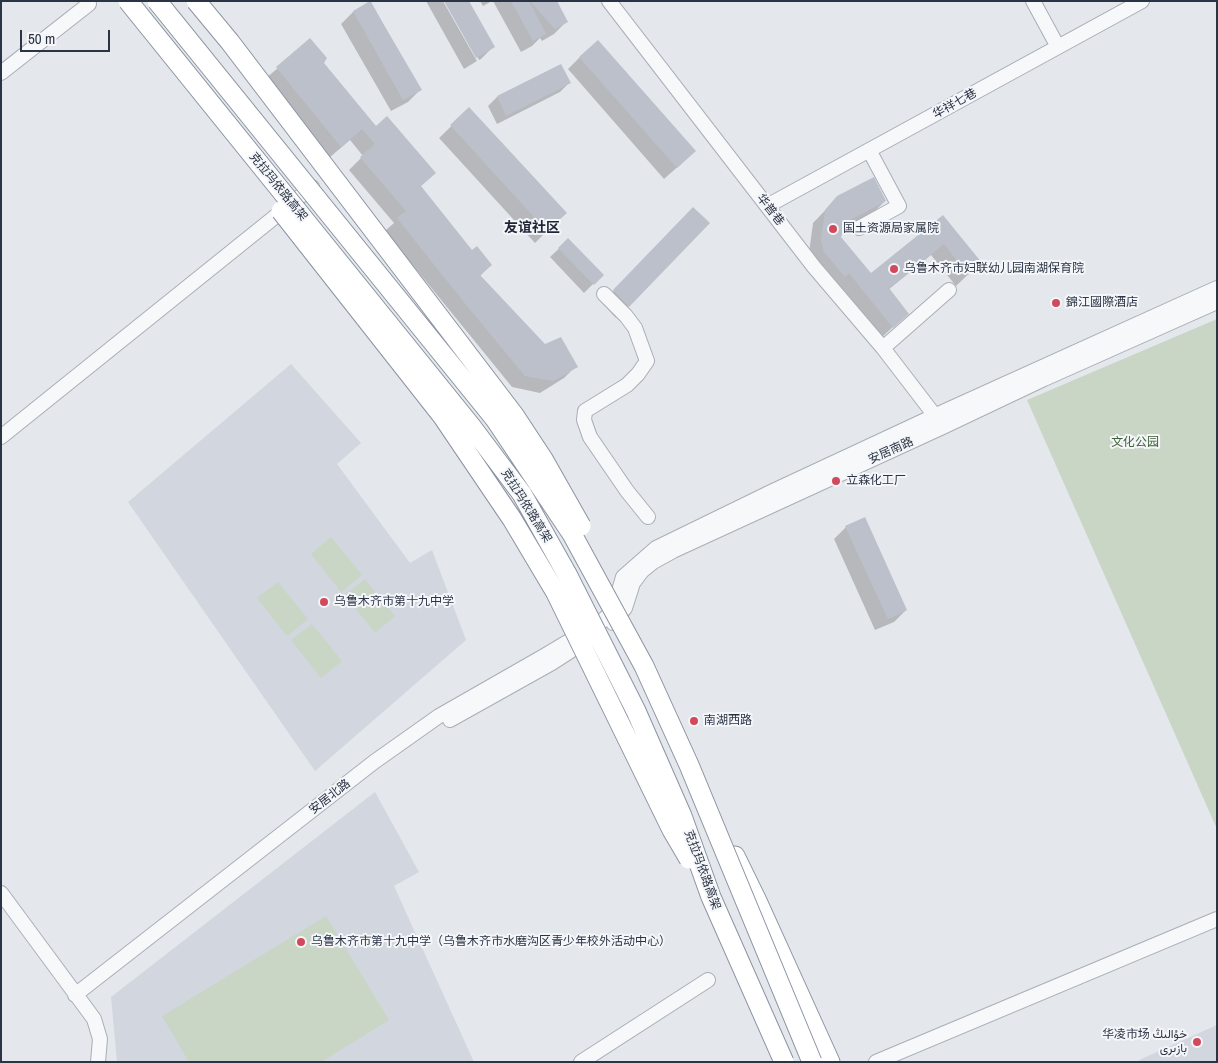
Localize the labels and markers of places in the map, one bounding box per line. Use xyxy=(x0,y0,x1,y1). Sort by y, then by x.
place label: 国土资源局家属院 xyxy=(843,222,939,236)
marker: 国土资源局家属院 xyxy=(827,223,839,235)
place label: 乌鲁木齐市妇联幼儿园南湖保育院 xyxy=(904,262,1084,276)
marker: 乌鲁木齐市妇联幼儿园南湖保育院 xyxy=(888,263,900,275)
place label: 錦江國際酒店 xyxy=(1066,296,1138,310)
marker: 錦江國際酒店 xyxy=(1050,297,1062,309)
place label: 立森化工厂 xyxy=(846,474,906,488)
marker: 立森化工厂 xyxy=(830,475,842,487)
place label: 乌鲁木齐市第十九中学 xyxy=(334,595,454,609)
marker: 乌鲁木齐市第十九中学 xyxy=(318,596,330,608)
place label: 南湖西路 xyxy=(704,714,752,728)
marker: 南湖西路 xyxy=(688,715,700,727)
place label: 乌鲁木齐市第十九中学（乌鲁木齐市水磨沟区青少年校外活动中心） xyxy=(311,935,671,949)
marker: 乌鲁木齐市第十九中学（乌鲁木齐市水磨沟区青少年校外活动中心） xyxy=(295,936,307,948)
place label: 华凌市场 خۇالىڭ بازىرى xyxy=(1102,1028,1187,1056)
marker: 华凌市场 خۇالىڭ بازىرى xyxy=(1191,1036,1203,1048)

